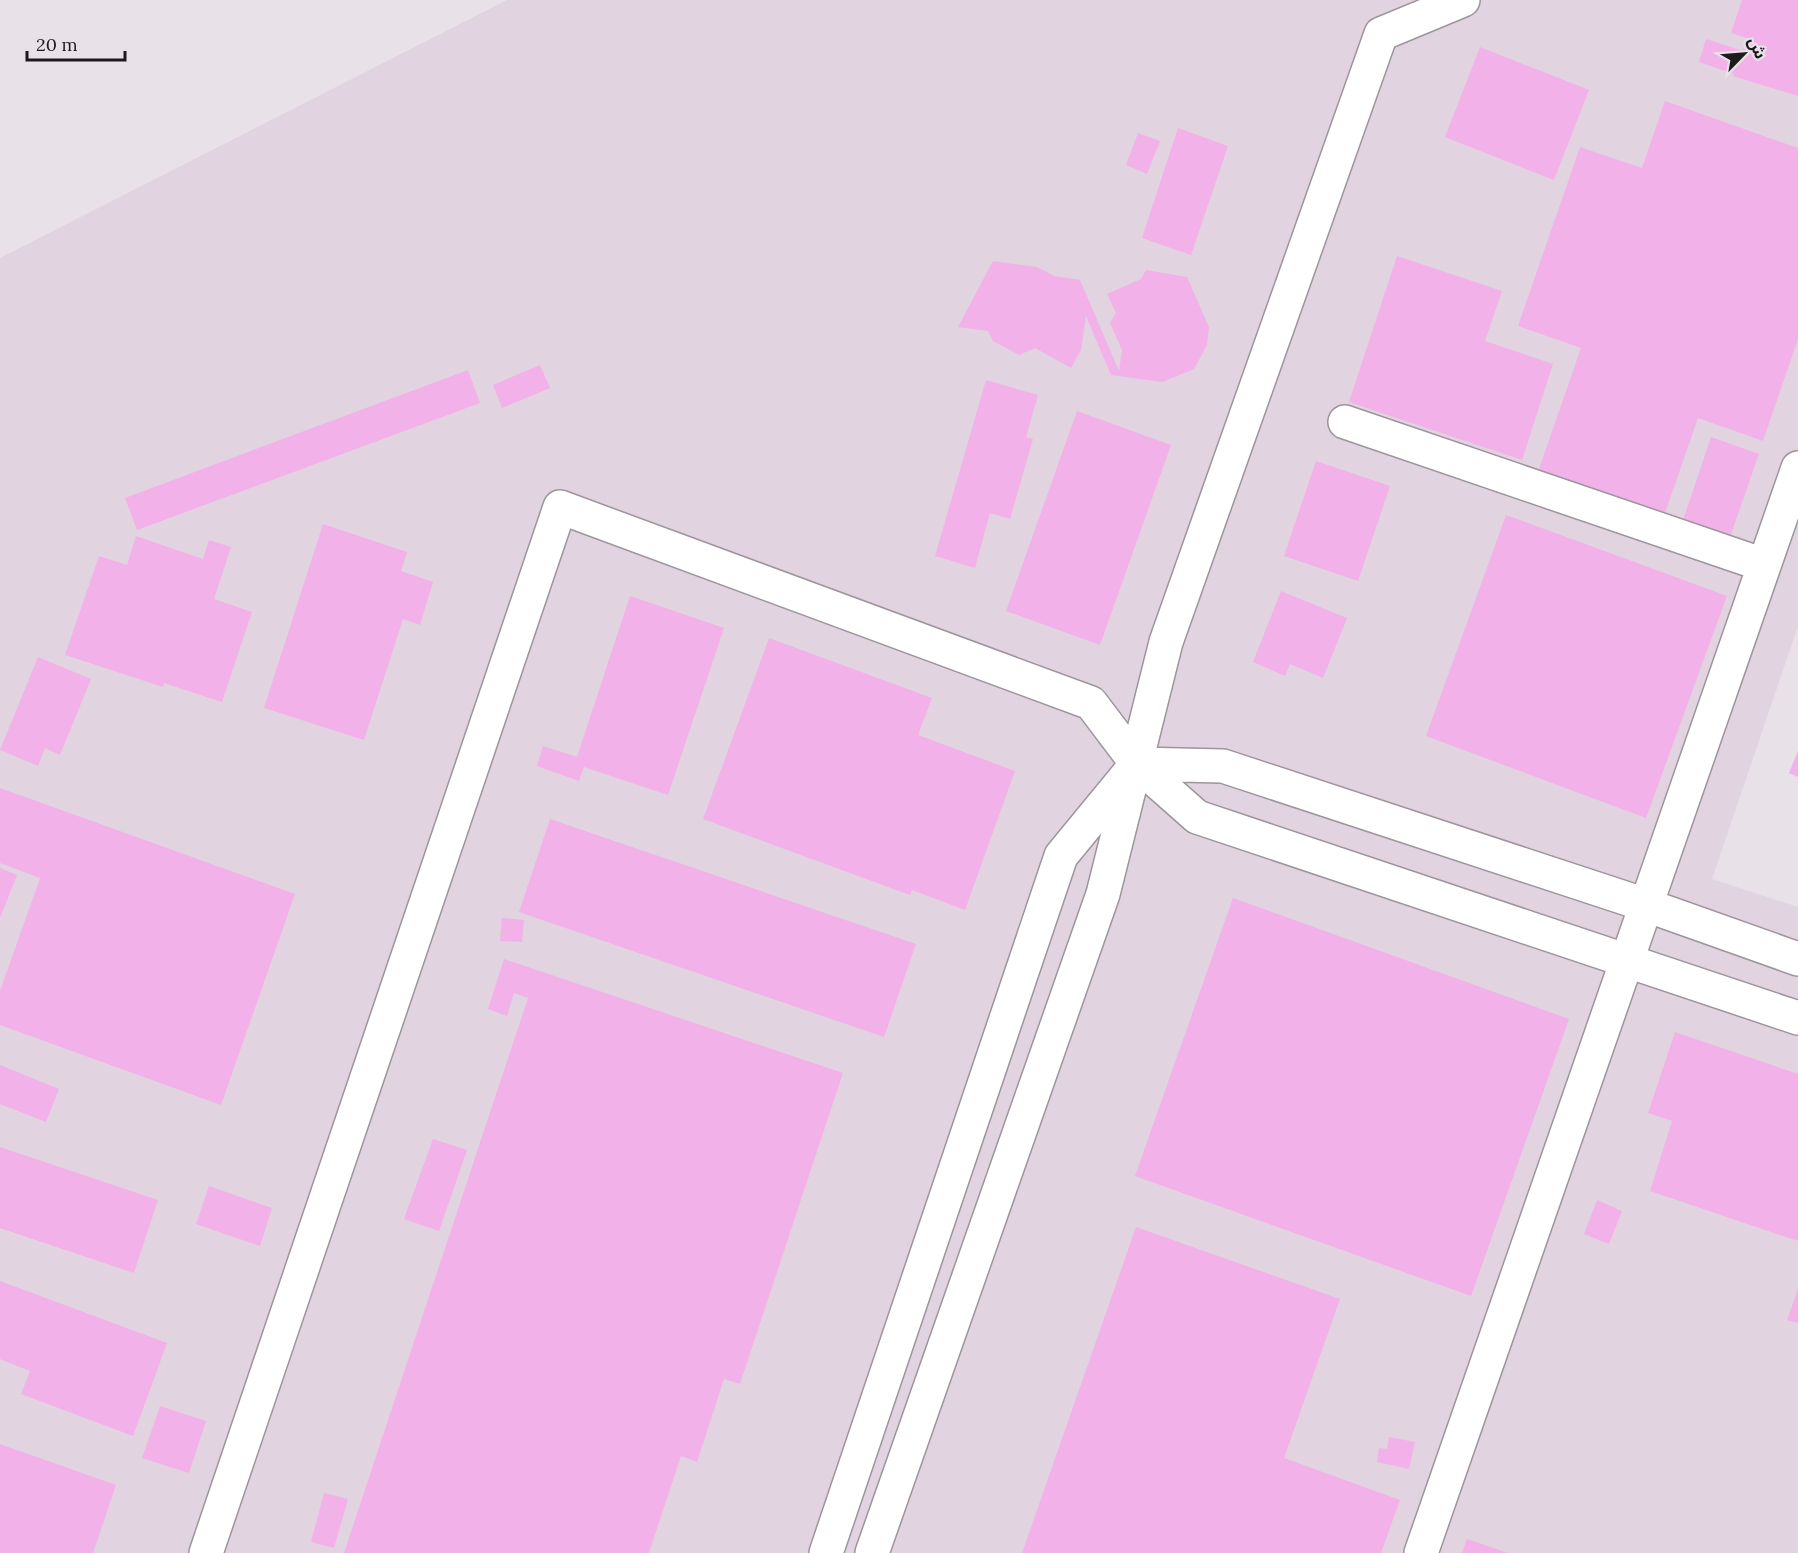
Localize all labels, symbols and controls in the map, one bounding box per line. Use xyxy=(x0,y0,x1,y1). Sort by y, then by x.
scale bar xyxy=(27,24,124,62)
north arrow xyxy=(1714,24,1774,84)
text: 20 m xyxy=(36,33,78,56)
text: ش xyxy=(1744,34,1771,62)

